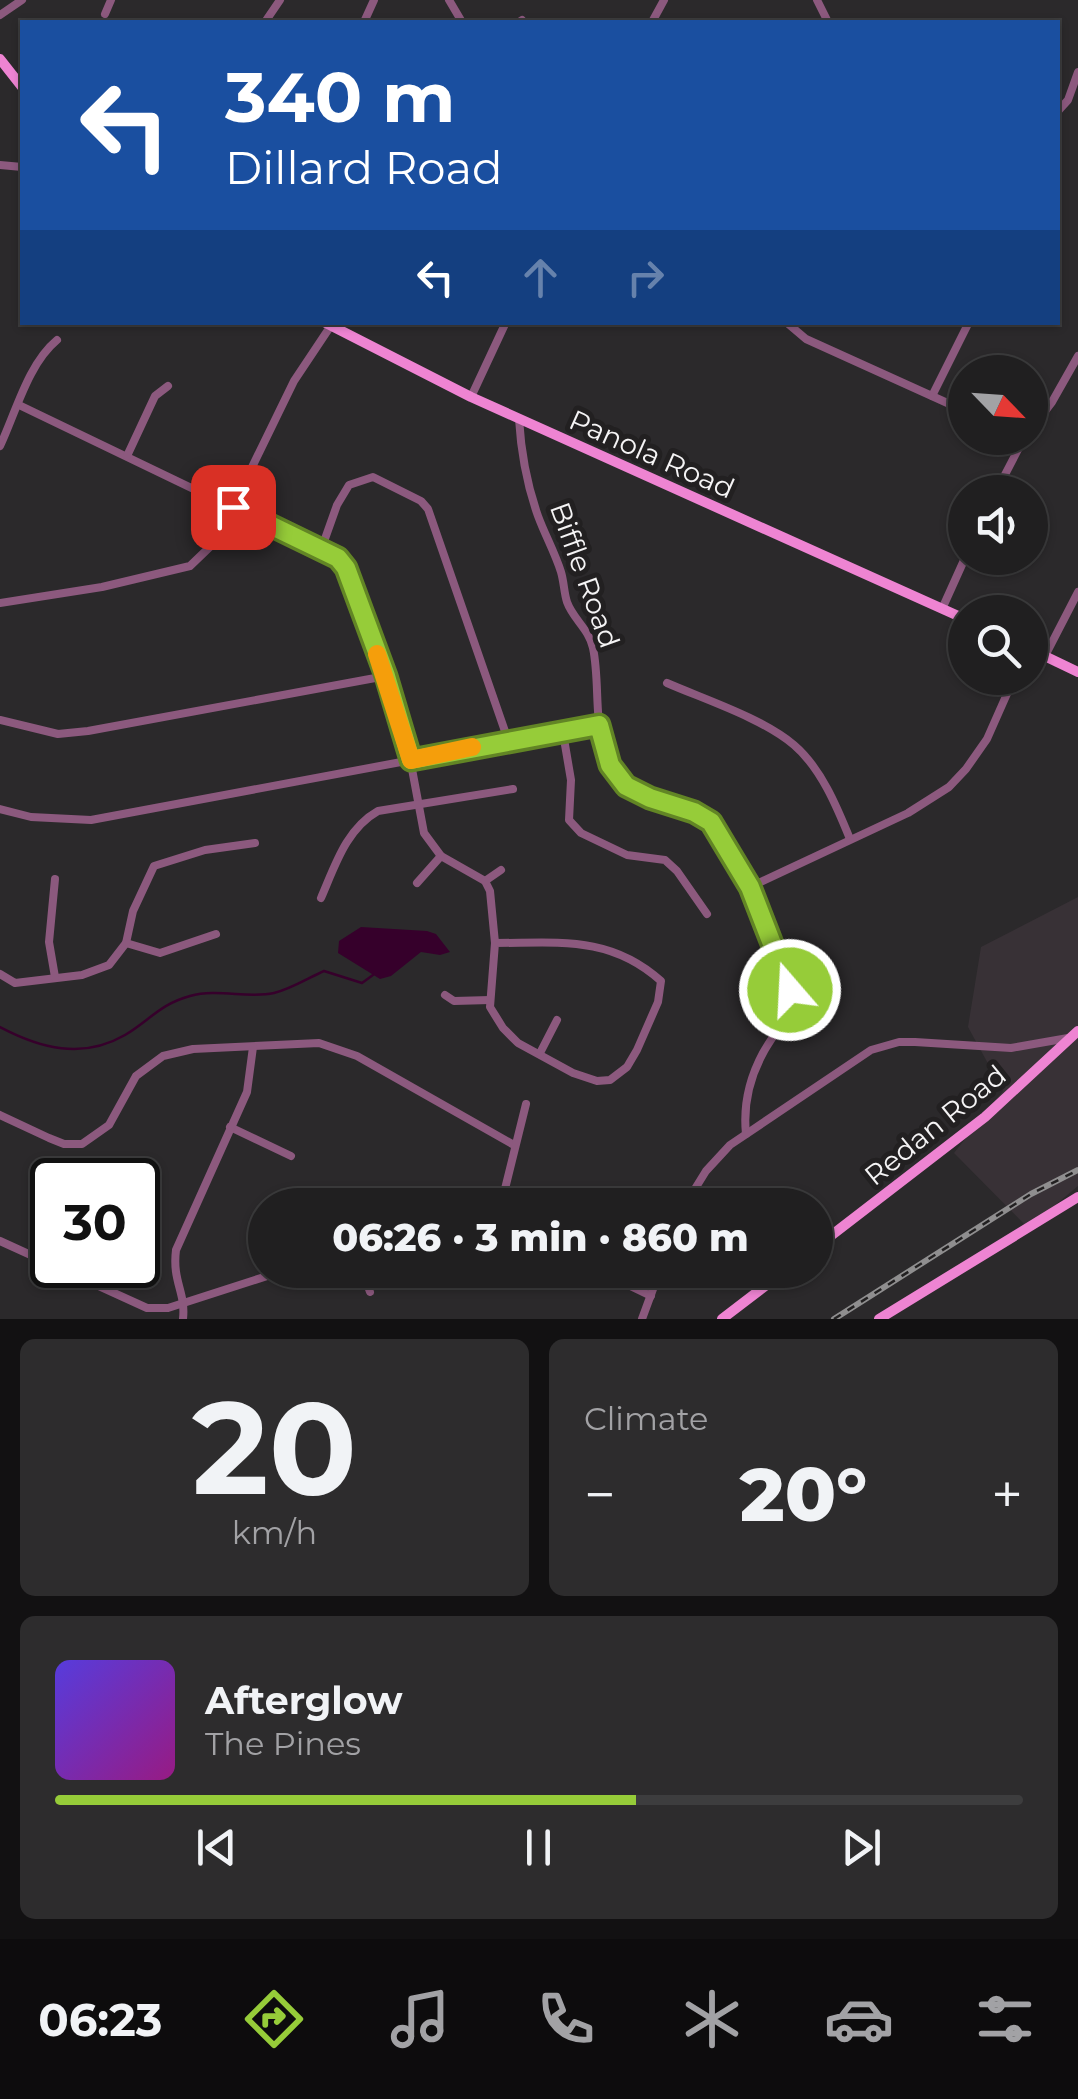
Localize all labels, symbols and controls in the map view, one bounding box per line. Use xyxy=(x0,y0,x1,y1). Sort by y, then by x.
text: 340 m xyxy=(225,54,455,140)
icon: left xyxy=(60,60,190,190)
text: Dillard Road xyxy=(225,140,502,195)
icon: left xyxy=(408,250,463,305)
icon: ahead xyxy=(513,250,568,305)
icon: right xyxy=(618,250,673,305)
north arrow xyxy=(948,355,1048,455)
map controls xyxy=(948,355,1048,695)
street label: Panola Road xyxy=(564,402,740,506)
pin xyxy=(191,465,276,550)
button: sound xyxy=(948,475,1048,575)
icon: arrive xyxy=(206,480,261,535)
street label: Biffle Road xyxy=(543,497,627,653)
button: search xyxy=(948,595,1048,695)
position arrow xyxy=(738,938,842,1042)
street label: Redan Road xyxy=(857,1058,1013,1192)
speed limit sign: 30 xyxy=(30,1158,160,1288)
text: 06:26 · 3 min · 860 m xyxy=(332,1214,749,1261)
text: 20 xyxy=(192,1368,357,1527)
text: Climate xyxy=(584,1399,708,1438)
text: 20° xyxy=(740,1448,867,1540)
text: − xyxy=(584,1461,616,1528)
text: + xyxy=(991,1461,1023,1528)
text: km/h xyxy=(232,1513,317,1552)
text: Afterglow xyxy=(205,1677,403,1724)
text: The Pines xyxy=(205,1724,361,1763)
icon: previous xyxy=(189,1820,244,1875)
icon: pause xyxy=(511,1820,566,1875)
icon: next xyxy=(834,1820,889,1875)
icon: directions xyxy=(239,1984,309,2054)
icon: music xyxy=(385,1984,455,2054)
icon: phone xyxy=(531,1984,601,2054)
icon: climate xyxy=(677,1984,747,2054)
icon: car xyxy=(824,1984,894,2054)
icon: filters xyxy=(970,1984,1040,2054)
text: 06:23 xyxy=(38,1992,162,2047)

